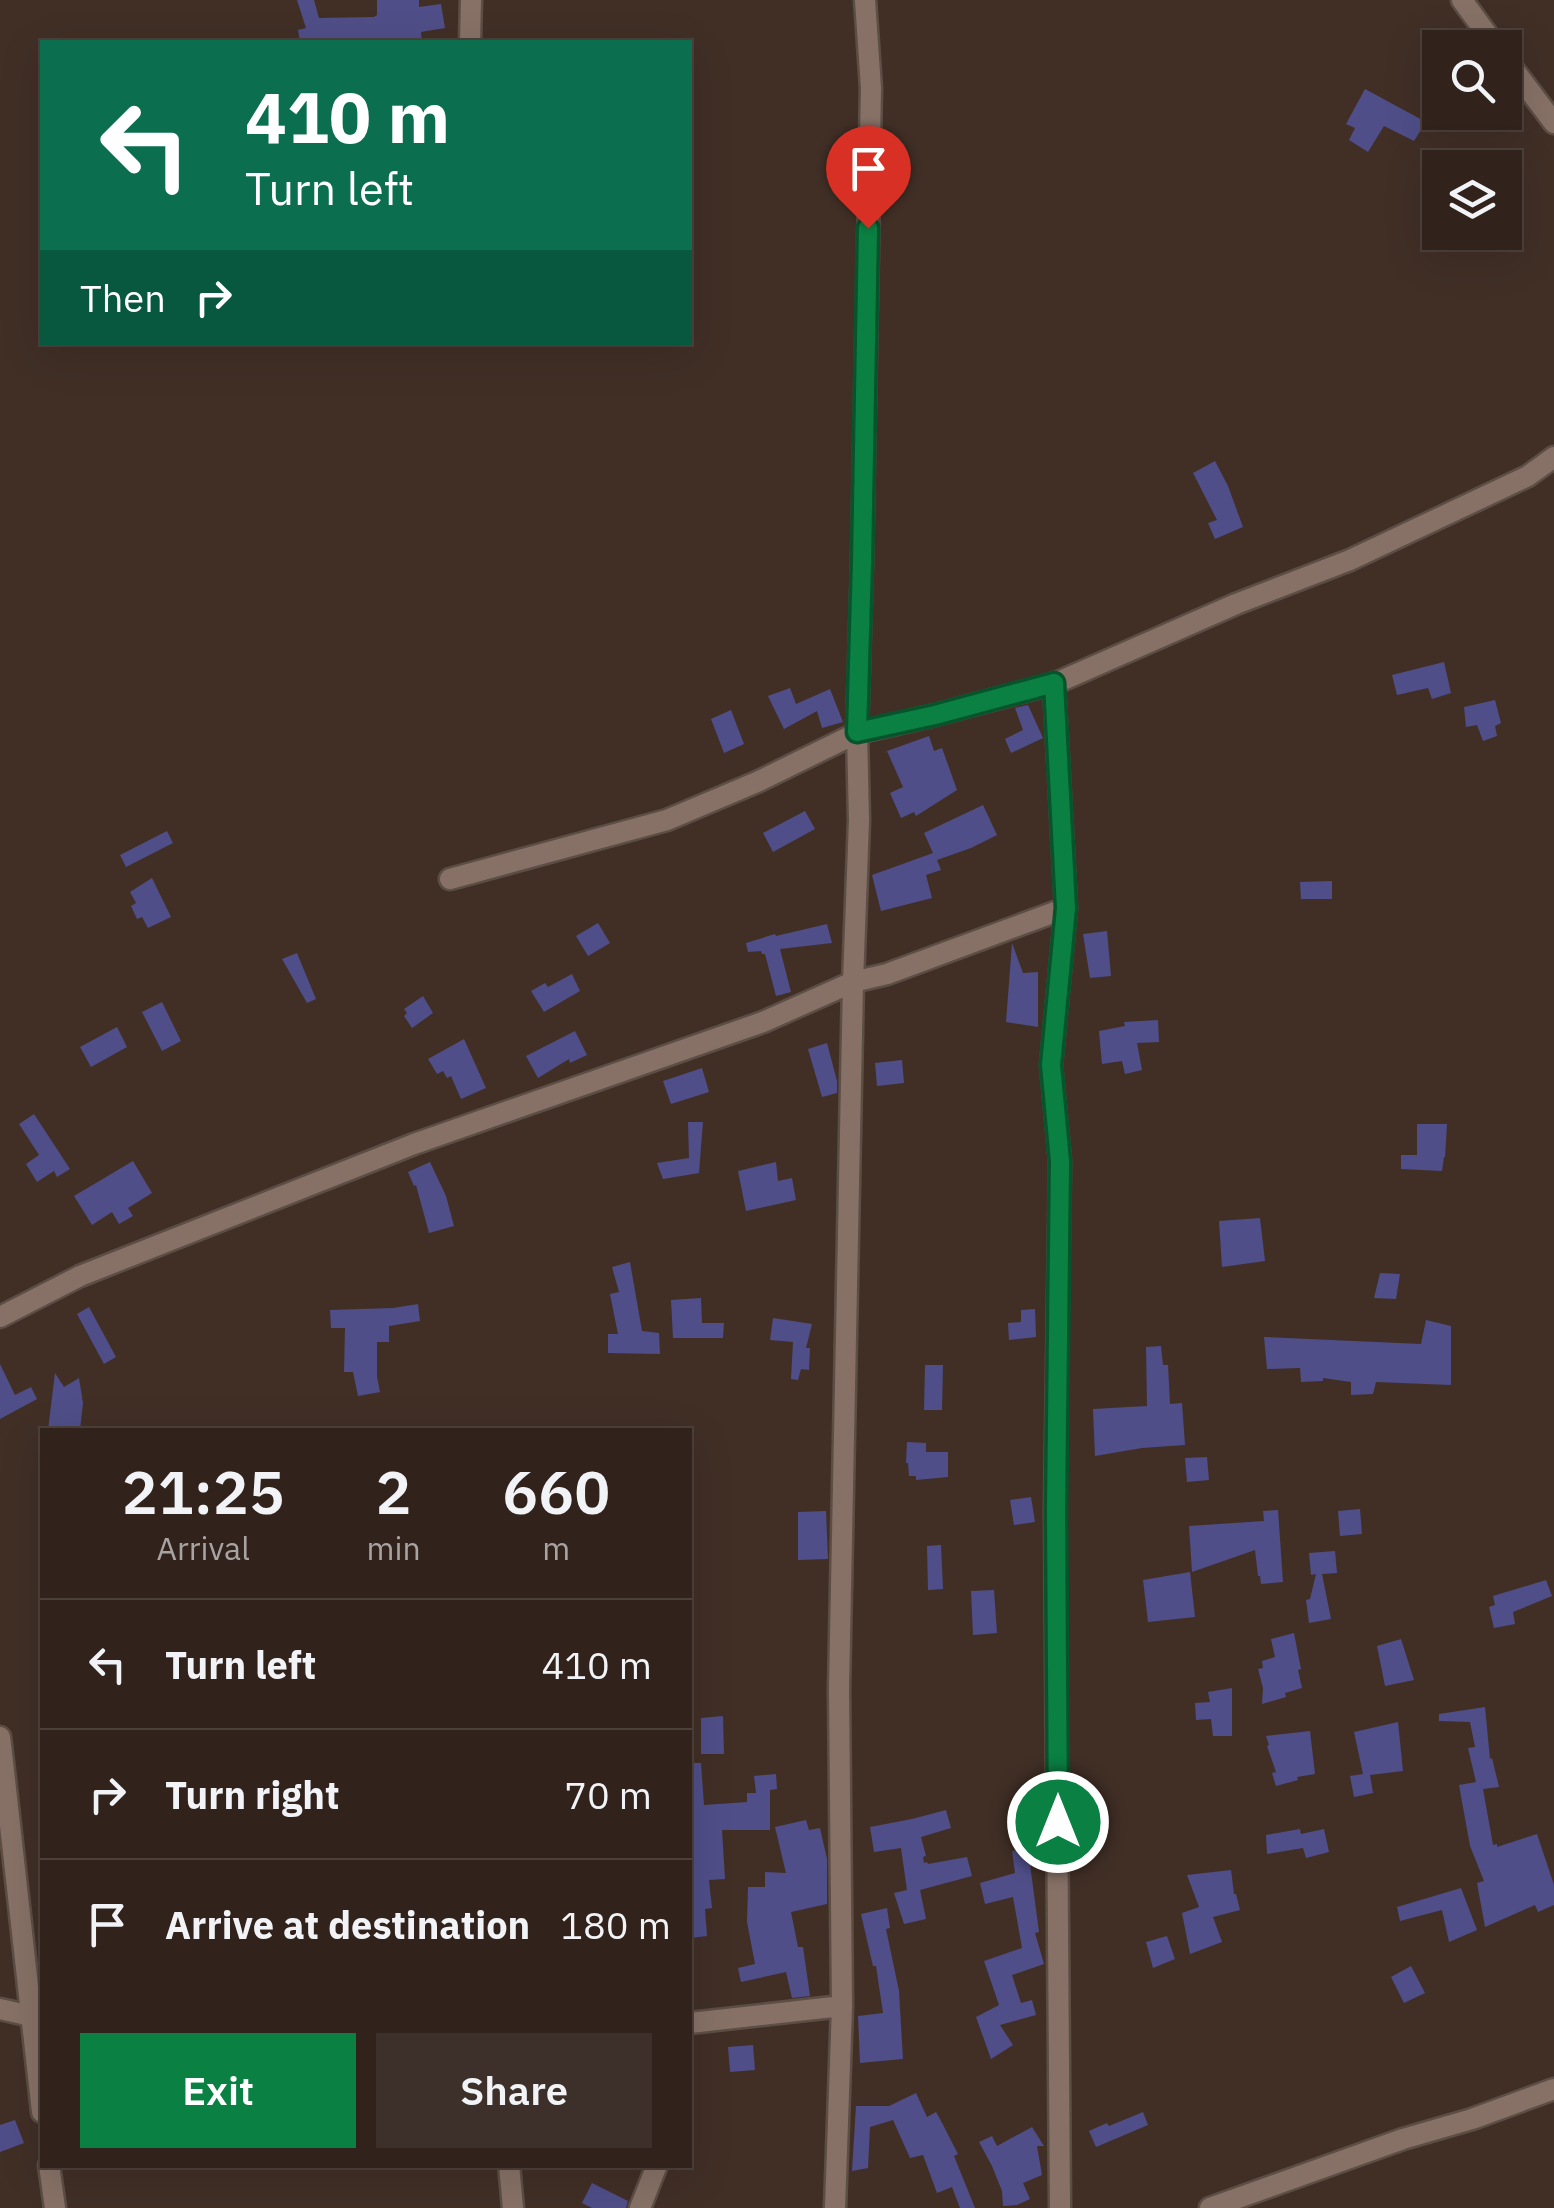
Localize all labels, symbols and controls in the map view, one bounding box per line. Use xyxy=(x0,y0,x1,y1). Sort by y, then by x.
map controls xyxy=(1422,30,1522,250)
button: search xyxy=(1422,30,1522,130)
text: 410 m xyxy=(245,71,450,162)
icon: left xyxy=(80,80,210,210)
pin xyxy=(826,126,911,229)
icon: arrive xyxy=(841,141,896,196)
button: layers xyxy=(1422,150,1522,250)
text: Turn left xyxy=(245,159,414,217)
icon: right xyxy=(186,270,241,325)
text: Then xyxy=(80,273,166,322)
text: 21:25 xyxy=(122,1452,285,1531)
text: 2 xyxy=(376,1452,412,1531)
text: 660 xyxy=(502,1452,610,1531)
text: Arrival xyxy=(157,1527,250,1569)
text: min xyxy=(366,1527,421,1569)
text: m xyxy=(542,1527,570,1569)
icon: left xyxy=(80,1637,135,1692)
text: Turn left xyxy=(165,1640,316,1689)
text: 410 m xyxy=(541,1640,652,1689)
icon: right xyxy=(80,1767,135,1822)
text: Turn right xyxy=(165,1770,340,1819)
text: 70 m xyxy=(564,1770,652,1819)
position arrow xyxy=(1006,1770,1110,1874)
icon: arrive xyxy=(80,1897,135,1952)
text: Arrive at destination xyxy=(165,1900,530,1949)
text: 180 m xyxy=(560,1900,671,1949)
button: Exit xyxy=(80,2033,356,2148)
button: Share xyxy=(376,2033,652,2148)

